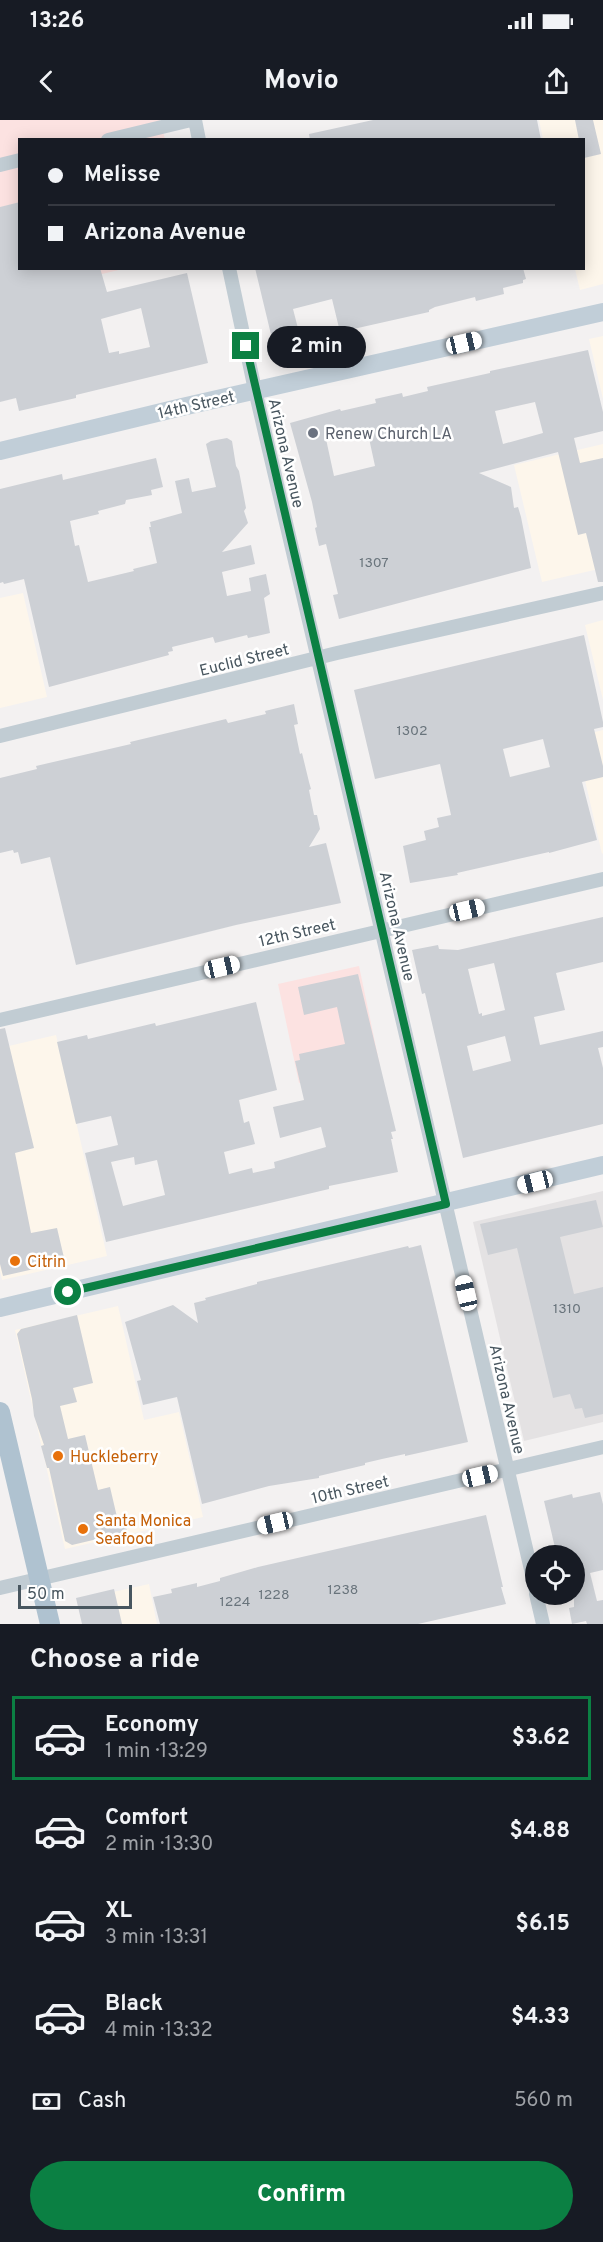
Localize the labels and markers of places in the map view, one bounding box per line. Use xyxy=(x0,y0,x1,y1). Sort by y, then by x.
place label: Renew Church LA xyxy=(325,425,452,445)
marker: Renew Church LA xyxy=(306,426,320,440)
place label: Citrin xyxy=(27,1253,66,1273)
marker: Citrin xyxy=(8,1254,22,1268)
place label: Huckleberry xyxy=(70,1448,158,1468)
marker: Huckleberry xyxy=(51,1449,65,1463)
place label: Santa Monica Seafood xyxy=(95,1512,191,1550)
marker: Santa Monica Seafood xyxy=(76,1522,90,1536)

